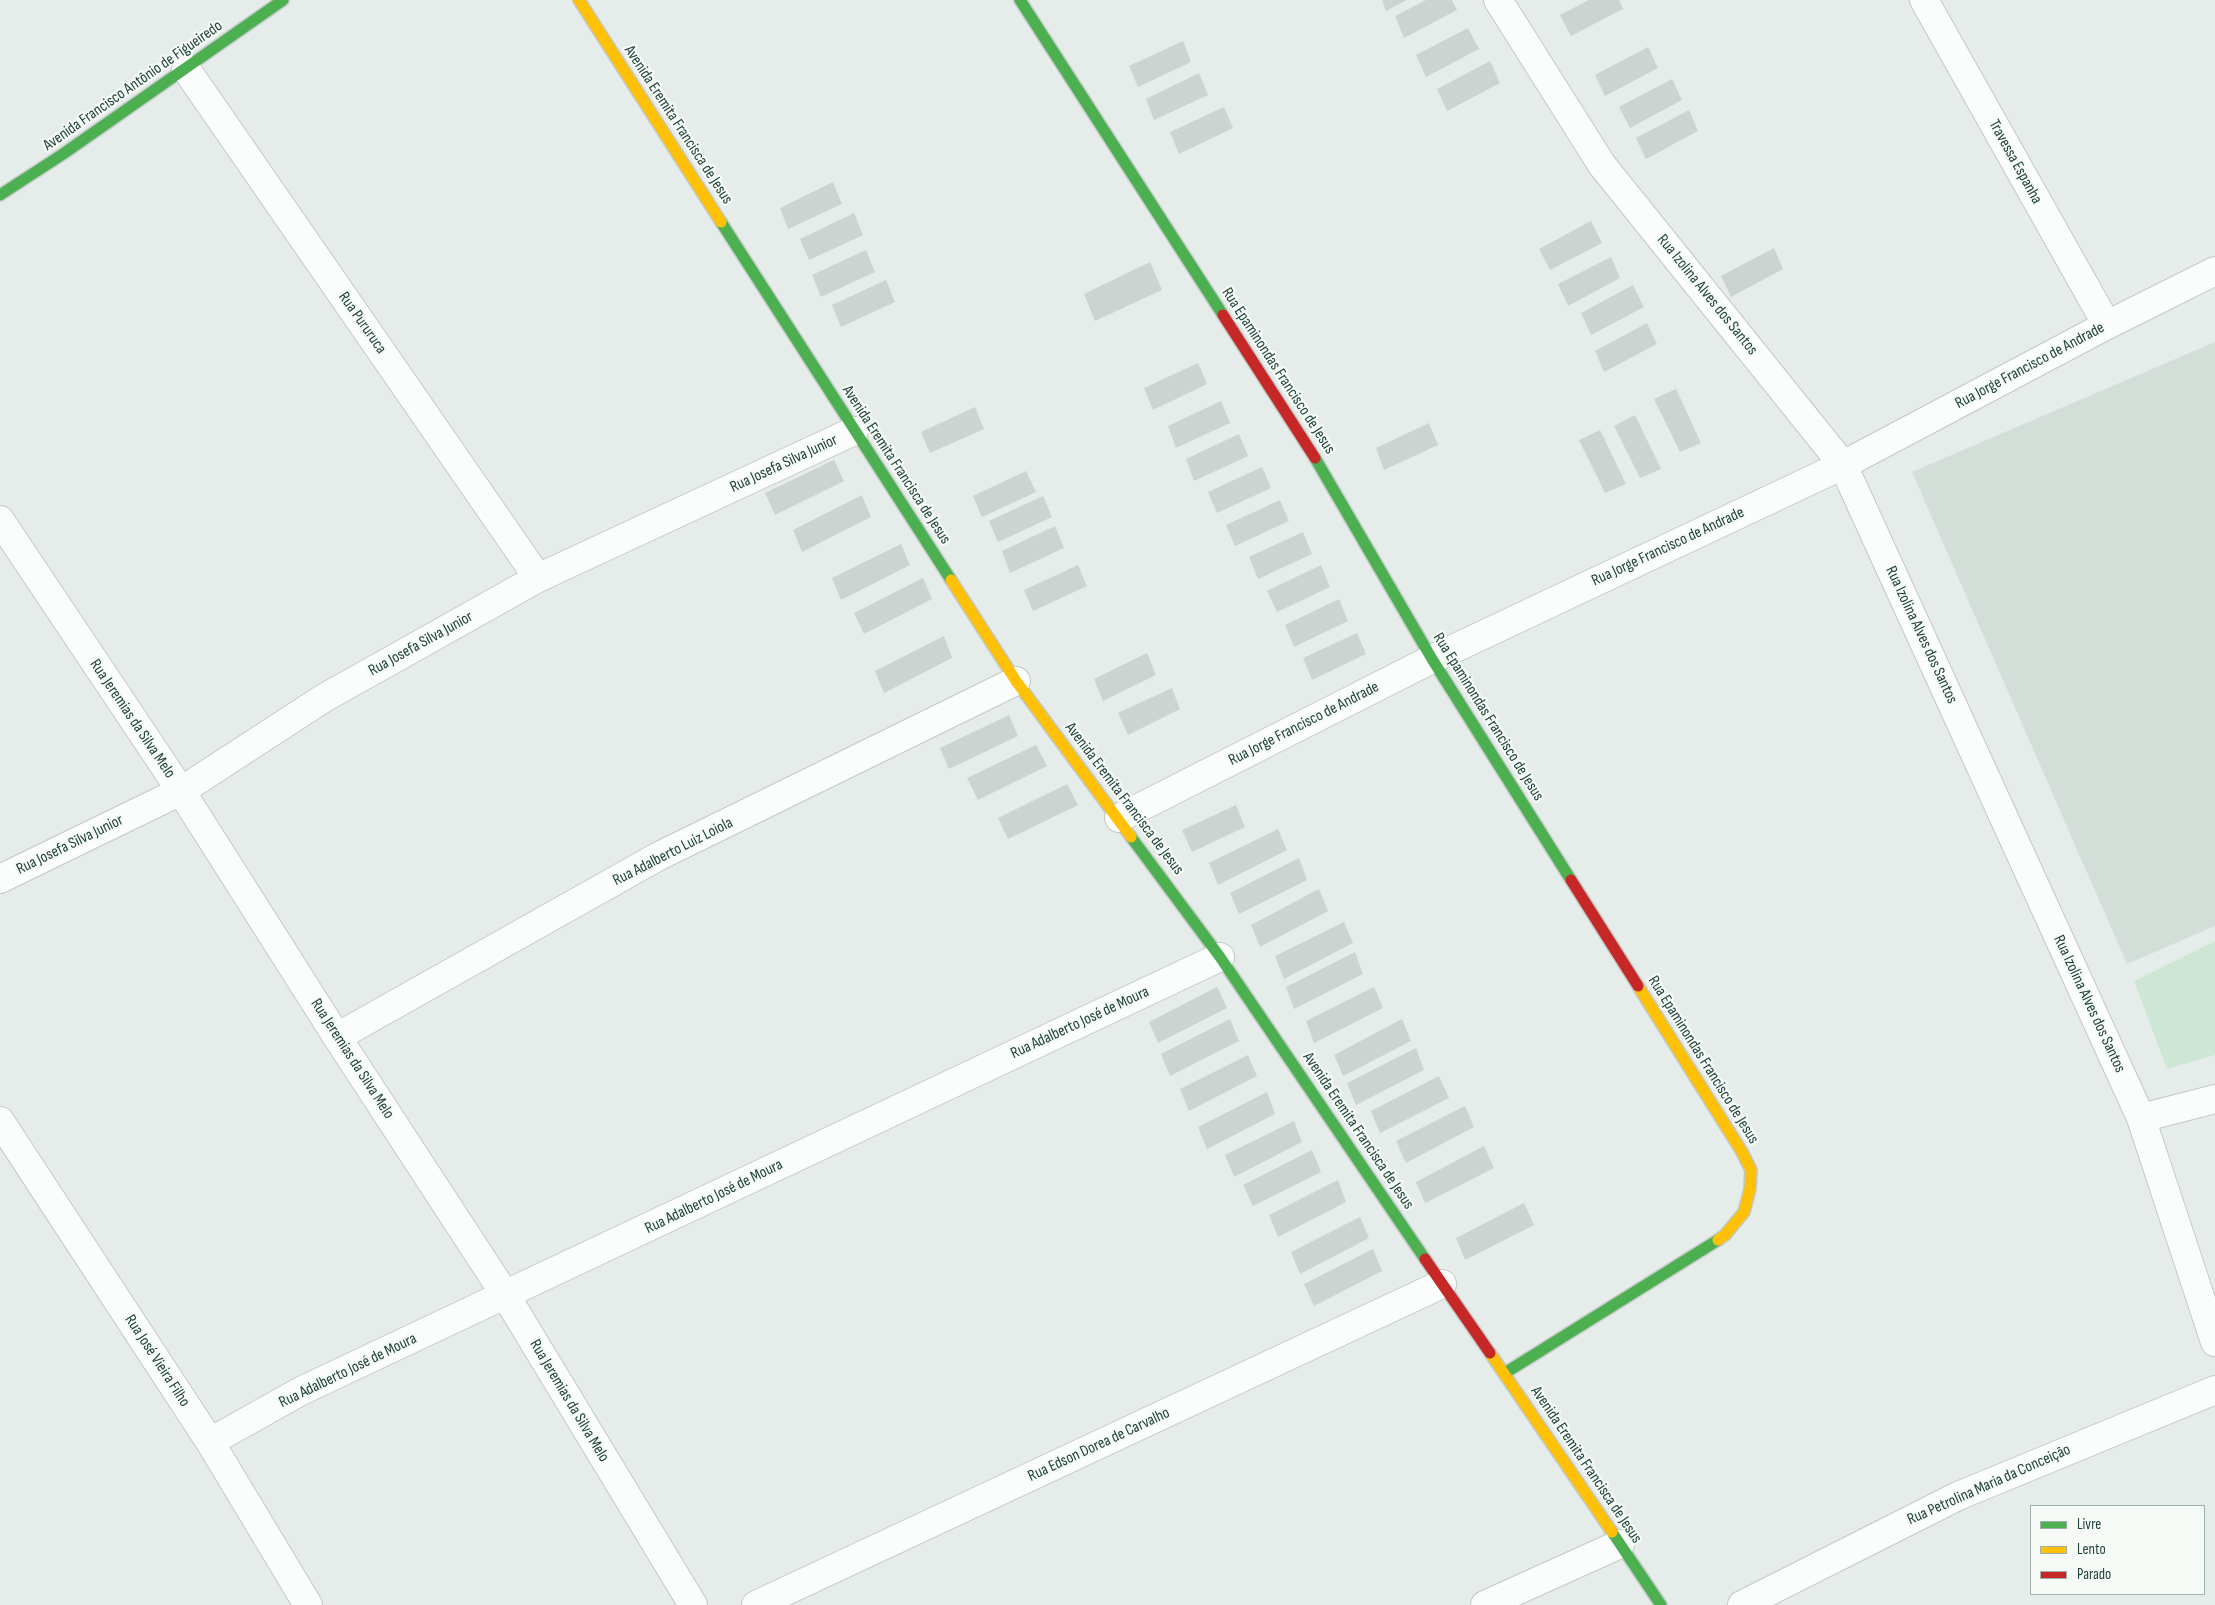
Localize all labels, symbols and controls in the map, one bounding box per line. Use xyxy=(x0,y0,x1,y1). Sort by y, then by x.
street label: Avenida Francisco Antônio de Figueiredo xyxy=(40,17,226,155)
street label: Avenida Eremita Francisca de Jesus xyxy=(619,42,737,208)
street label: Travessa Espanha xyxy=(1984,117,2046,207)
street label: Rua Izolina Alves dos Santos xyxy=(1652,231,1762,359)
street label: Rua Epaminondas Francisco de Jesus xyxy=(1217,284,1339,458)
street label: Rua Pururuca xyxy=(334,288,390,358)
street label: Rua Jorge Francisco de Andrade xyxy=(1952,319,2108,413)
street label: Avenida Eremita Francisca de Jesus xyxy=(837,382,955,548)
street label: Rua Josefa Silva Junior xyxy=(727,431,841,497)
street label: Rua Jorge Francisco de Andrade xyxy=(1589,503,1747,591)
street label: Rua Izolina Alves dos Santos xyxy=(1881,563,1961,707)
street label: Rua Josefa Silva Junior xyxy=(365,607,477,681)
street label: Rua Epaminondas Francisco de Jesus xyxy=(1428,629,1548,805)
street label: Rua Jeremias da Silva Melo xyxy=(85,656,179,782)
street label: Rua Jorge Francisco de Andrade xyxy=(1226,678,1382,770)
street label: Avenida Eremita Francisca de Jesus xyxy=(1061,719,1187,879)
street label: Rua Josefa Silva Junior xyxy=(13,811,127,879)
street label: Rua Adalberto Luiz Loiola xyxy=(610,813,736,891)
street label: Rua Izolina Alves dos Santos xyxy=(2049,932,2129,1076)
street label: Rua Epaminondas Francisco de Jesus xyxy=(1643,972,1763,1148)
street label: Rua Adalberto José de Moura xyxy=(1008,982,1152,1064)
street label: Rua Jeremias da Silva Melo xyxy=(306,995,398,1123)
street label: Avenida Eremita Francisca de Jesus xyxy=(1298,1049,1418,1213)
street label: Rua Adalberto José de Moura xyxy=(642,1155,786,1239)
street label: Rua José Vieira Filho xyxy=(120,1311,194,1411)
street label: Rua Adalberto José de Moura xyxy=(276,1329,420,1413)
street label: Rua Jeremias da Silva Melo xyxy=(525,1336,613,1466)
street label: Avenida Eremita Francisca de Jesus xyxy=(1526,1383,1646,1547)
street label: Rua Edson Dorea de Carvalho xyxy=(1025,1404,1173,1486)
street label: Rua Petrolina Maria da Conceição xyxy=(1904,1440,2074,1530)
legend xyxy=(2030,1505,2205,1595)
text: Livre xyxy=(2077,1515,2101,1534)
text: Lento xyxy=(2077,1540,2106,1559)
text: Parado xyxy=(2077,1565,2111,1584)

